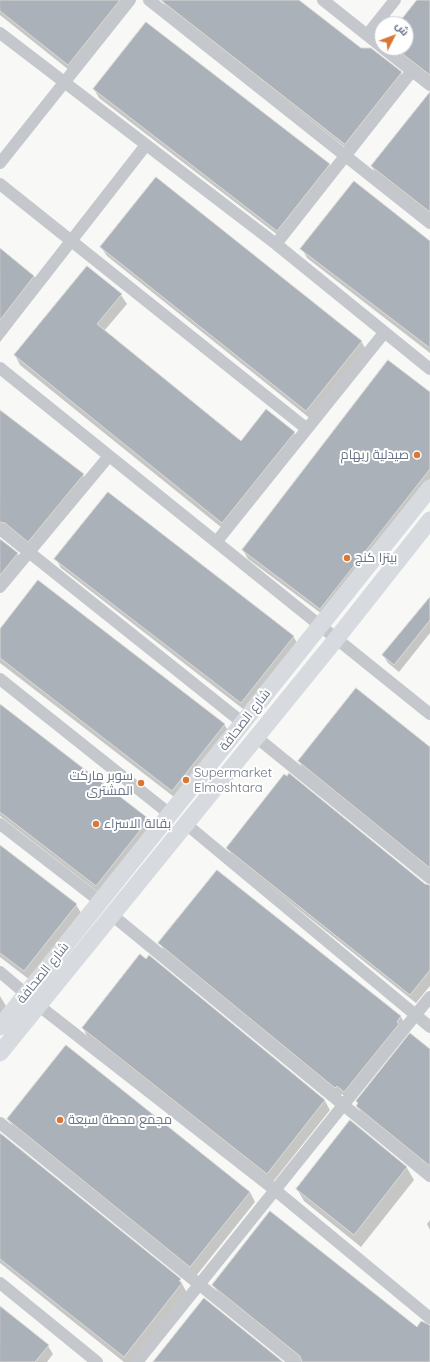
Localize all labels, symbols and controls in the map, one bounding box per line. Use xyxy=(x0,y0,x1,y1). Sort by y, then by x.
north arrow xyxy=(374,16,414,56)
text: ش xyxy=(392,19,412,39)
place label: صيدلية ريهام xyxy=(341,447,409,463)
marker: صيدلية ريهام xyxy=(412,450,422,460)
place label: بيتزا كنج xyxy=(355,550,397,566)
marker: بيتزا كنج xyxy=(342,553,352,563)
street label: شارع الصحافة xyxy=(216,686,274,754)
place label: Supermarket Elmoshtara xyxy=(194,765,272,796)
place label: سوبر ماركت المشترى xyxy=(69,768,133,799)
marker: Supermarket Elmoshtara xyxy=(181,775,191,785)
marker: سوبر ماركت المشترى xyxy=(136,778,146,788)
place label: بقالة الاسراء xyxy=(104,816,171,832)
marker: بقالة الاسراء xyxy=(91,819,101,829)
street label: شارع الصحافة xyxy=(14,939,72,1007)
place label: مجمع محطة سبعة xyxy=(68,1112,172,1128)
marker: مجمع محطة سبعة xyxy=(55,1115,65,1125)

